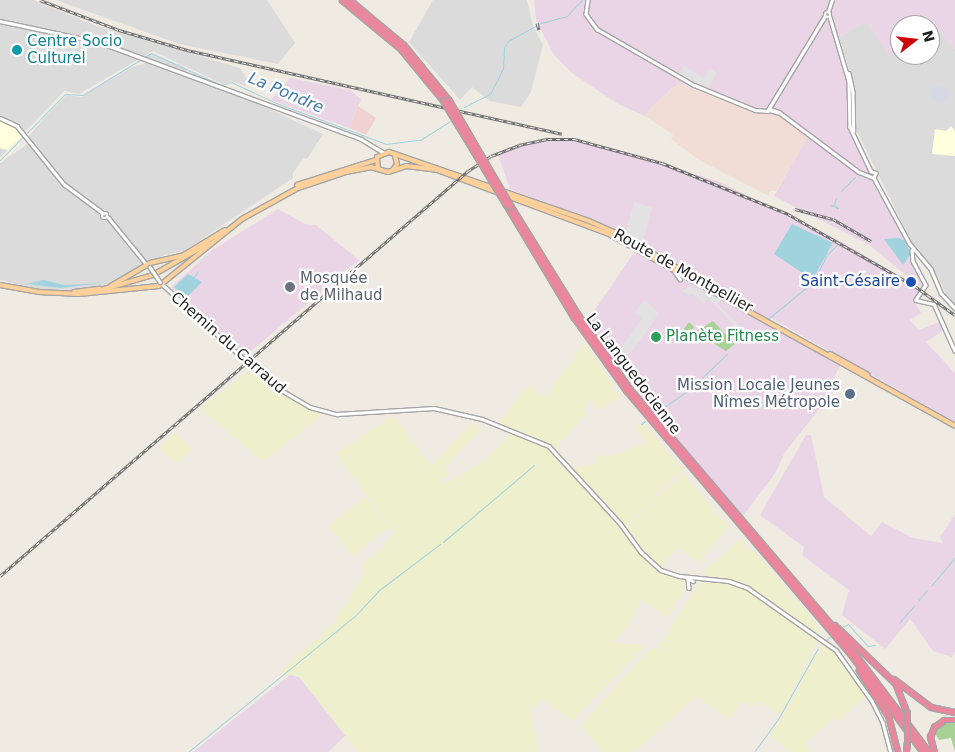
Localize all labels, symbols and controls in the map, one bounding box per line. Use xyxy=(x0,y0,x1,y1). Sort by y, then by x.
north arrow xyxy=(890,15,940,65)
text: N xyxy=(919,28,938,44)
place label: Centre Socio Culturel xyxy=(27,32,122,67)
marker: Centre Socio Culturel xyxy=(11,44,23,56)
water label: La Pondre xyxy=(245,69,327,117)
street label: Route de Montpellier xyxy=(610,225,756,317)
place label: Mosquée de Milhaud xyxy=(300,269,383,304)
place label: Saint-Césaire xyxy=(800,273,900,291)
marker: Saint-Césaire xyxy=(904,275,918,289)
marker: Mosquée de Milhaud xyxy=(284,281,296,293)
street label: Chemin du Carraud xyxy=(167,288,289,398)
street label: La Languedocienne xyxy=(582,310,684,438)
place label: Planète Fitness xyxy=(666,328,779,346)
marker: Planète Fitness xyxy=(650,331,662,343)
place label: Mission Locale Jeunes Nîmes Métropole xyxy=(677,376,840,411)
marker: Mission Locale Jeunes Nîmes Métropole xyxy=(844,388,856,400)

